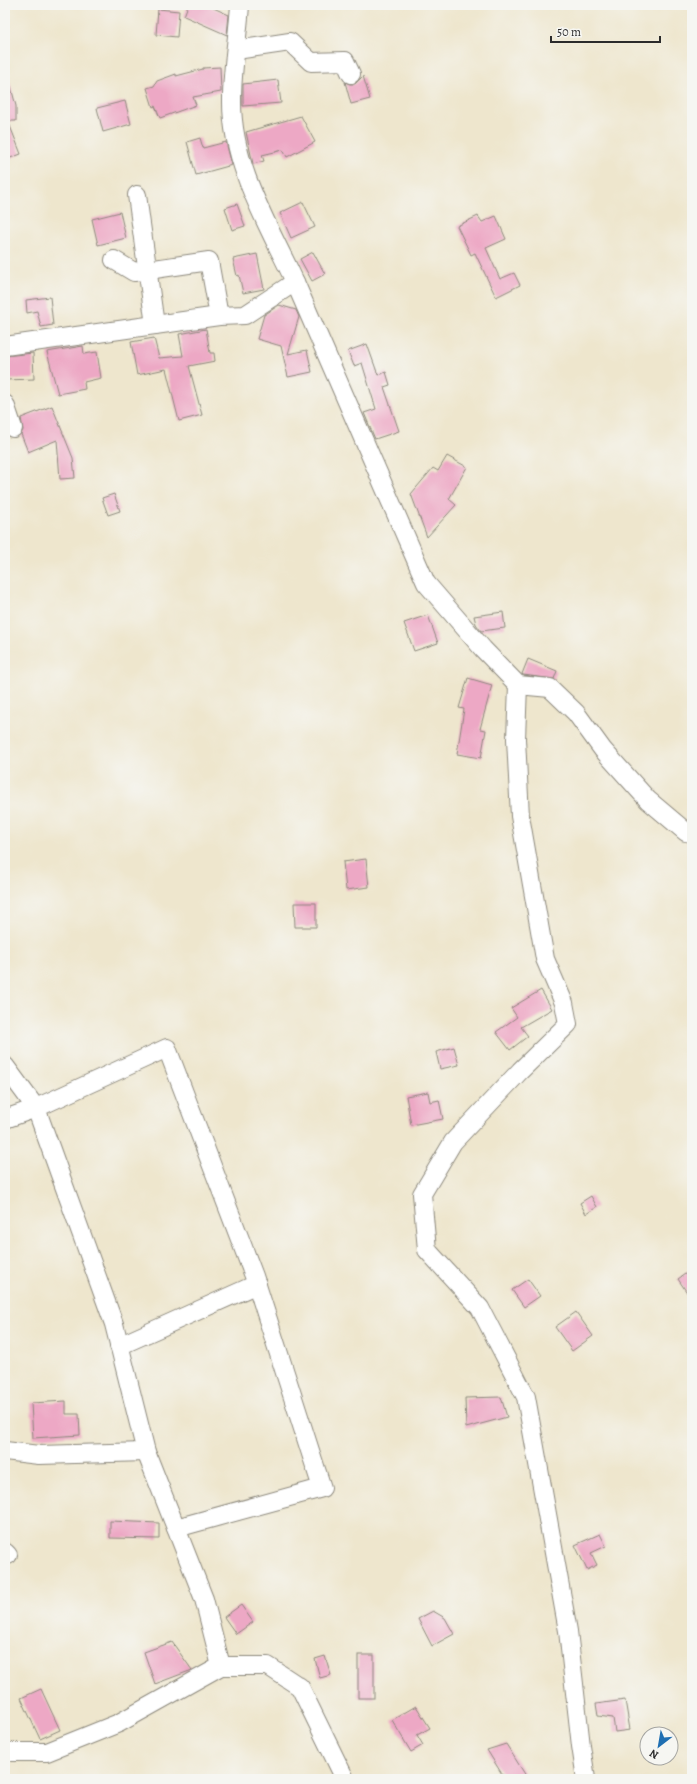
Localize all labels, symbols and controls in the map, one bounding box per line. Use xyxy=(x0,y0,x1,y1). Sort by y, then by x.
scale bar xyxy=(551,18,660,44)
text: 50 m xyxy=(557,24,581,40)
north arrow xyxy=(639,1726,679,1766)
text: N xyxy=(647,1746,661,1763)

